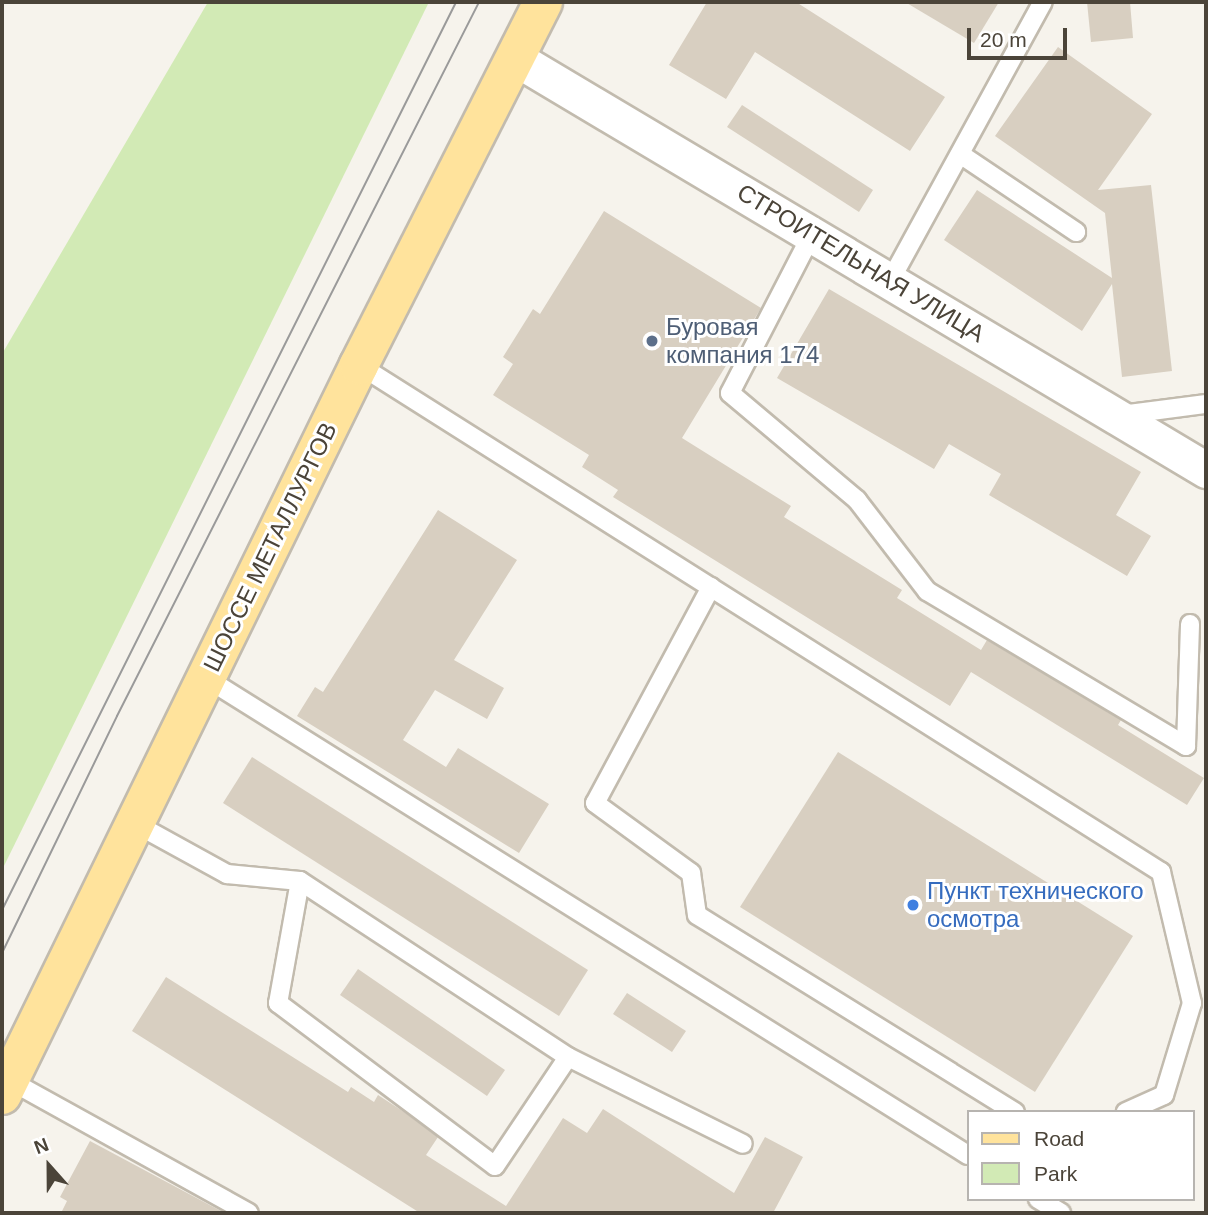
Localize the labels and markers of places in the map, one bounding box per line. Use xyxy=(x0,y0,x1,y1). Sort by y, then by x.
place label: Буровая компания 174 xyxy=(666,313,819,369)
marker: Буровая компания 174 xyxy=(644,333,660,349)
place label: Пункт технического осмотра xyxy=(927,877,1144,933)
marker: Пункт технического осмотра xyxy=(905,897,921,913)

